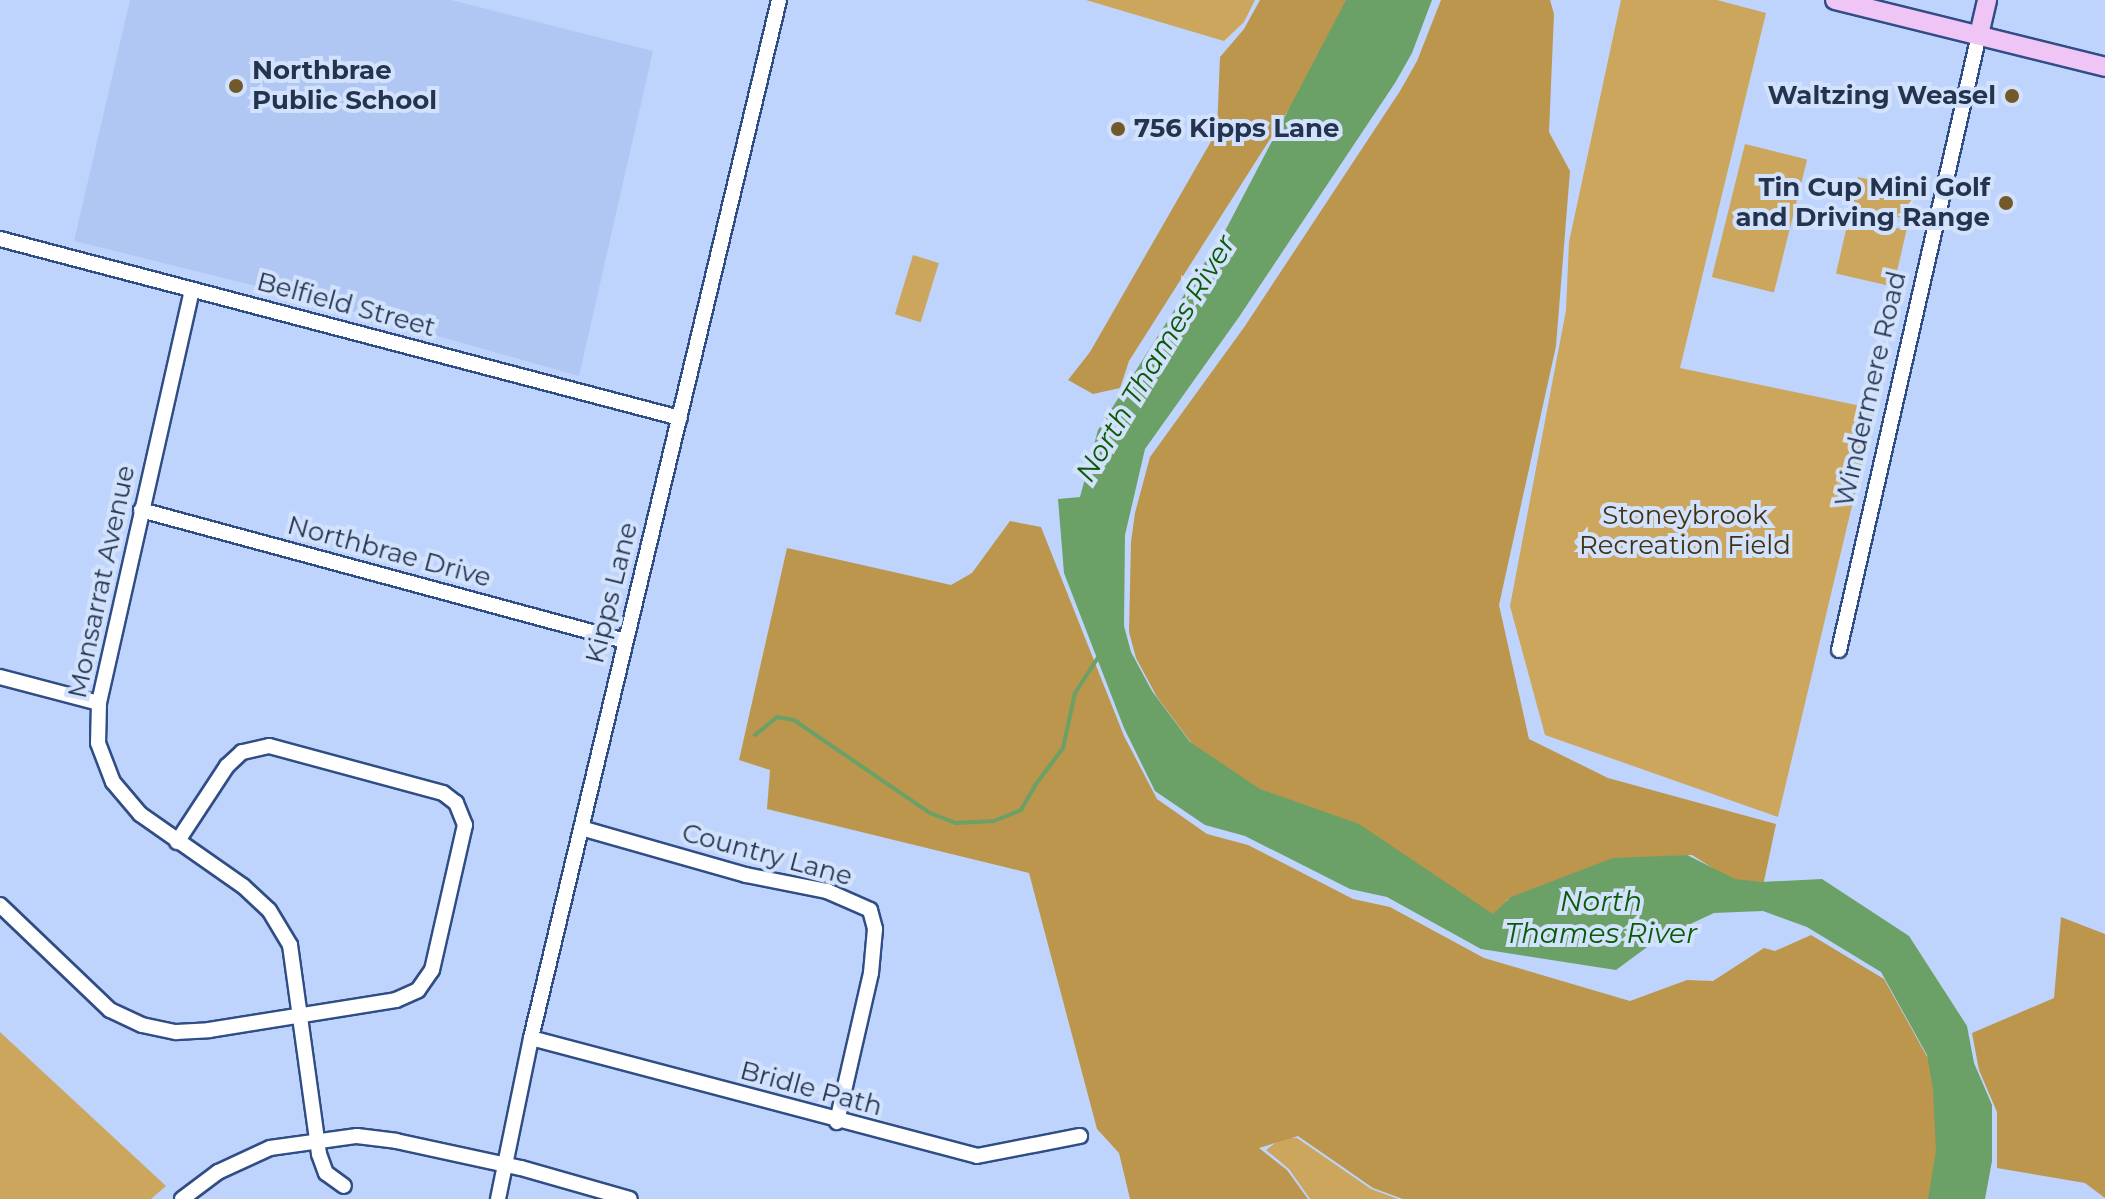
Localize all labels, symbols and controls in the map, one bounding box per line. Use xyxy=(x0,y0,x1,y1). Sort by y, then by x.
place label: Northbrae Public School xyxy=(252,55,437,116)
marker: Northbrae Public School xyxy=(227,77,245,95)
place label: Waltzing Weasel xyxy=(1768,80,1996,112)
marker: Waltzing Weasel xyxy=(2003,87,2021,105)
place label: 756 Kipps Lane xyxy=(1134,113,1340,145)
marker: 756 Kipps Lane xyxy=(1109,120,1127,138)
place label: Tin Cup Mini Golf and Driving Range xyxy=(1735,172,1990,234)
marker: Tin Cup Mini Golf and Driving Range xyxy=(1997,194,2015,212)
water label: North Thames River xyxy=(1068,229,1242,487)
street label: Belfield Street xyxy=(253,266,439,344)
street label: Windermere Road xyxy=(1829,268,1913,510)
street label: Monsarrat Avenue xyxy=(62,463,142,701)
park label: Stoneybrook Recreation Field xyxy=(1579,500,1791,562)
street label: Northbrae Drive xyxy=(284,510,494,594)
street label: Kipps Lane xyxy=(579,519,645,667)
street label: Country Lane xyxy=(679,817,855,893)
water label: North Thames River xyxy=(1505,884,1697,950)
street label: Bridle Path xyxy=(737,1055,885,1123)

